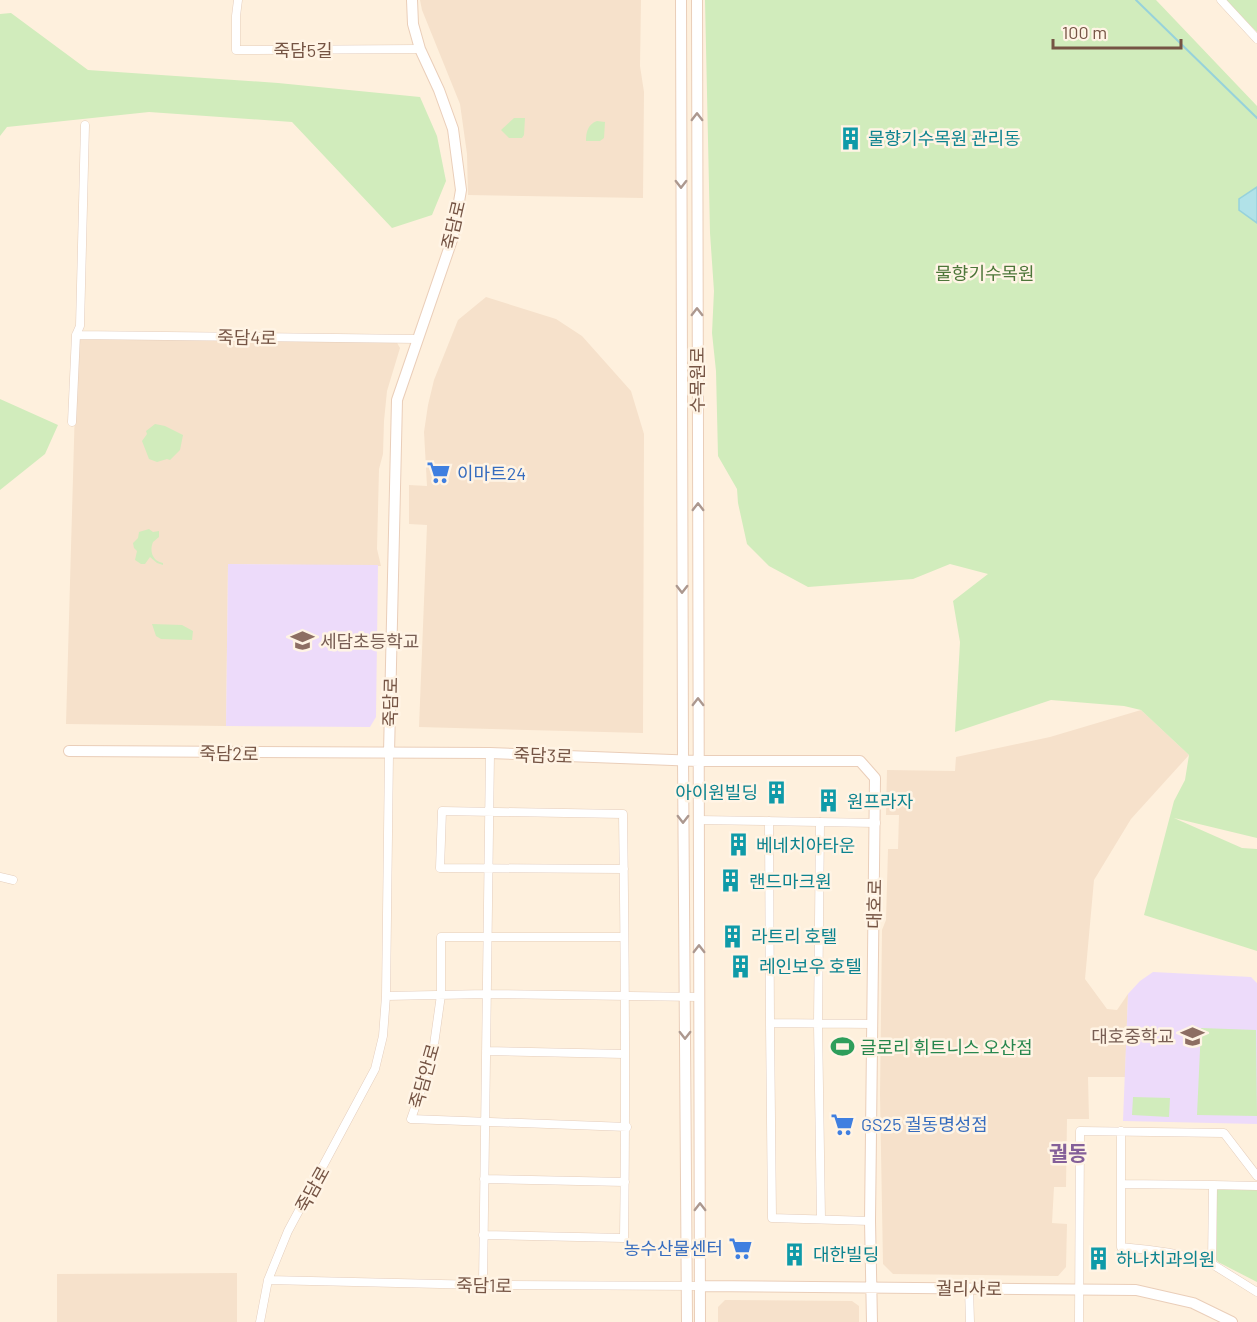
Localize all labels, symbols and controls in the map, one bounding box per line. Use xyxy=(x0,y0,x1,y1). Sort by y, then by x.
scale bar xyxy=(1053,12,1180,50)
text: 100 m xyxy=(1062,21,1107,43)
street label: 죽담5길 xyxy=(274,39,332,61)
one-way arrow xyxy=(691,113,703,122)
building icon: 물향기수목원 관리동 xyxy=(837,125,863,151)
place label: 물향기수목원 관리동 xyxy=(868,127,1021,149)
one-way arrow xyxy=(675,180,687,189)
street label: 죽담로 xyxy=(437,198,469,252)
park label: 물향기수목원 xyxy=(935,262,1035,284)
one-way arrow xyxy=(691,308,703,317)
street label: 죽담4로 xyxy=(217,325,277,349)
street label: 수목원로 xyxy=(686,347,708,413)
supermarket icon: 이마트24 xyxy=(426,460,452,486)
place label: 이마트24 xyxy=(457,462,526,484)
one-way arrow xyxy=(692,503,704,512)
one-way arrow xyxy=(676,585,688,594)
school or university icon: 세담초등학교 xyxy=(289,628,315,654)
place label: 세담초등학교 xyxy=(320,630,419,652)
street label: 죽담로 xyxy=(379,677,401,727)
one-way arrow xyxy=(692,698,704,707)
street label: 죽담2로 xyxy=(199,741,259,765)
street label: 죽담3로 xyxy=(513,743,573,767)
building icon: 아이원빌딩 xyxy=(763,779,789,805)
place label: 아이원빌딩 xyxy=(675,781,758,803)
building icon: 원프라자 xyxy=(816,788,842,814)
place label: 원프라자 xyxy=(847,790,914,812)
one-way arrow xyxy=(677,814,689,823)
building icon: 베네치아타운 xyxy=(725,832,751,858)
place label: 베네치아타운 xyxy=(756,834,855,856)
building icon: 랜드마크원 xyxy=(718,868,744,894)
place label: 랜드마크원 xyxy=(749,870,832,892)
street label: 대호로 xyxy=(863,879,885,929)
building icon: 라트리 호텔 xyxy=(720,923,746,949)
place label: 라트리 호텔 xyxy=(751,925,837,947)
one-way arrow xyxy=(693,944,705,953)
building icon: 레인보우 호텔 xyxy=(728,953,754,979)
place label: 레인보우 호텔 xyxy=(759,955,862,977)
school or university icon: 대호중학교 xyxy=(1179,1023,1205,1049)
place label: 대호중학교 xyxy=(1091,1025,1174,1047)
one-way arrow xyxy=(679,1030,691,1039)
sports icon: 글로리 휘트니스 오산점 xyxy=(829,1034,855,1060)
place label: 글로리 휘트니스 오산점 xyxy=(860,1036,1033,1058)
street label: 죽담안로 xyxy=(404,1041,444,1111)
supermarket icon: GS25 궐동명성점 xyxy=(830,1111,856,1137)
place label: GS25 궐동명성점 xyxy=(861,1113,988,1135)
district label: 궐동 xyxy=(1049,1140,1087,1165)
street label: 죽담로 xyxy=(290,1162,334,1216)
one-way arrow xyxy=(694,1202,706,1211)
supermarket icon: 농수산물센터 xyxy=(728,1235,754,1261)
place label: 농수산물센터 xyxy=(624,1237,723,1259)
building icon: 대한빌딩 xyxy=(782,1241,808,1267)
place label: 대한빌딩 xyxy=(813,1243,879,1265)
building icon: 하나치과의원 xyxy=(1085,1246,1111,1272)
place label: 하나치과의원 xyxy=(1116,1248,1215,1270)
street label: 죽담1로 xyxy=(456,1274,512,1296)
street label: 궐리사로 xyxy=(936,1276,1002,1300)

